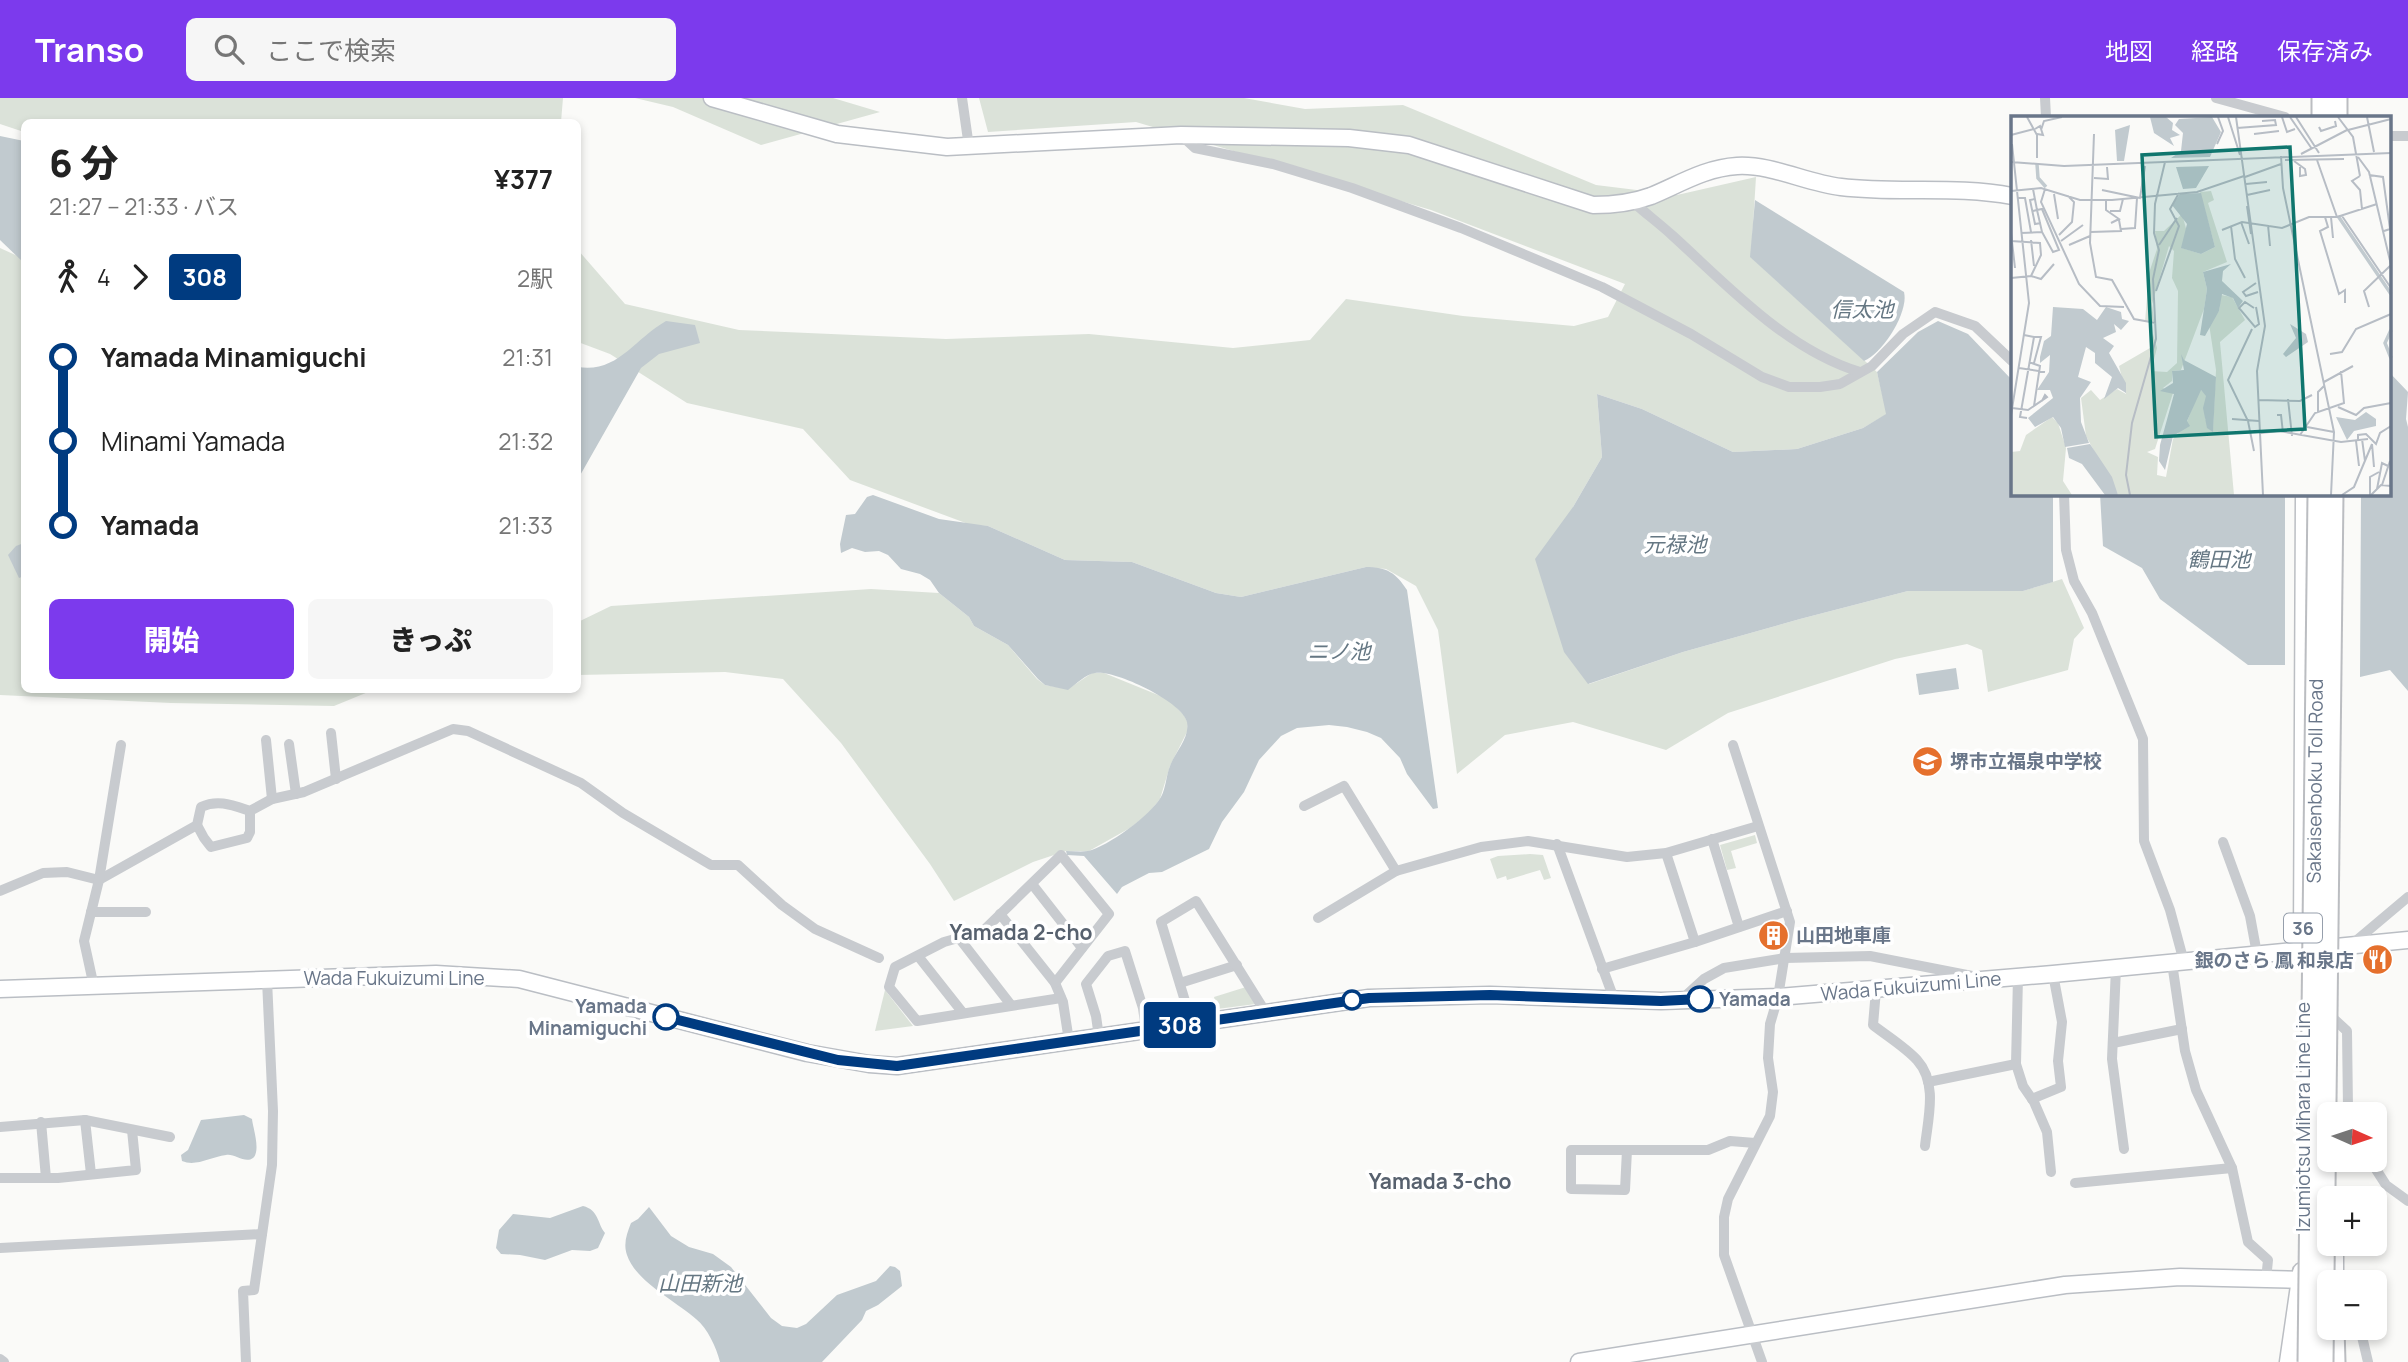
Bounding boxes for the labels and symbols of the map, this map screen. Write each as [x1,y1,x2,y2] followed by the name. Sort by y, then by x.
[2011,116,2390,495] inset map
[1831,295,1895,323] water label: 信太池
[1644,530,1708,558] water label: 元禄池
[2188,545,2252,573] water label: 鶴田池
[1308,637,1372,665] water label: ニノ池
[2301,679,2329,884] street label: Sakaisenboku Toll Road
[1910,744,1944,778] school or university icon: 堺市立福泉中学校
[1950,748,2102,774] place label: 堺市立福泉中学校
[2284,914,2322,942] road number: 36
[949,918,1093,946] district label: Yamada 2-cho
[1756,918,1790,952] building icon: 山田地車庫
[1796,922,1891,948] place label: 山田地車庫
[2360,943,2394,977] restaurant icon: 銀のさら 鳳 和泉店
[2194,947,2354,973] place label: 銀のさら 鳳 和泉店
[303,965,485,991] street label: Wada Fukuizumi Line
[1820,965,2002,1007] street label: Wada Fukuizumi Line
[1687,986,1713,1012] marker: Yamada
[1719,986,1791,1012] place label: Yamada
[1342,990,1362,1010] unlabelled marker
[528,993,647,1041] place label: Yamada Minamiguchi
[1140,1002,1220,1048] line badge: 308
[2290,1002,2316,1232] street label: Izumiotsu Mihara Line Line
[653,1004,679,1030] marker: Yamada Minamiguchi
[2317,1102,2387,1172] north arrow
[1369,1167,1511,1195] district label: Yamada 3-cho
[658,1269,744,1297] water label: 山田新池

